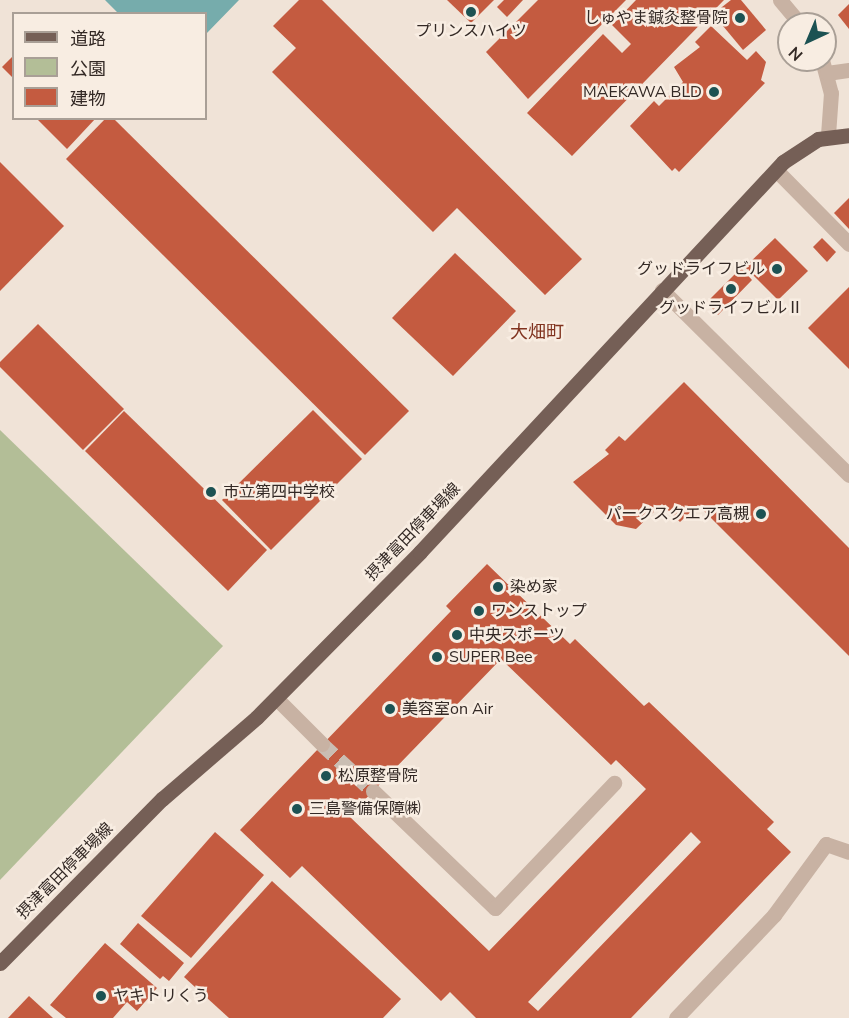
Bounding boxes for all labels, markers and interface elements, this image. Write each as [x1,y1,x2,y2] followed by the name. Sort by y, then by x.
[464,5,478,19] marker: プリンスハイツ
[584,8,728,28] place label: しゅやま鍼灸整骨院
[733,11,747,25] marker: しゅやま鍼灸整骨院
[12,12,207,120] legend
[777,12,837,72] north arrow
[415,21,527,41] place label: プリンスハイツ
[70,27,106,51] text: 道路
[784,41,808,66] text: N
[70,57,106,81] text: 公園
[583,82,702,102] place label: MAEKAWA BLD
[707,85,721,99] marker: MAEKAWA BLD
[70,87,106,111] text: 建物
[637,259,765,279] place label: グッドライフビル
[770,262,784,276] marker: グッドライフビル
[724,282,738,296] marker: グッドライフビルⅡ
[659,298,803,318] place label: グッドライフビルⅡ
[510,321,564,343] district label: 大畑町
[362,479,464,585] street label: 摂津富田停車場線
[223,482,335,502] place label: 市立第四中学校
[204,485,218,499] marker: 市立第四中学校
[605,504,749,524] place label: パークスクエア高槻
[754,507,768,521] marker: パークスクエア高槻
[510,577,558,597] place label: 染め家
[491,580,505,594] marker: 染め家
[491,601,587,621] place label: ワンストップ
[472,604,486,618] marker: ワンストップ
[469,625,565,645] place label: 中央スポーツ
[450,628,464,642] marker: 中央スポーツ
[449,647,533,667] place label: SUPER Bee
[430,650,444,664] marker: SUPER Bee
[402,699,493,719] place label: 美容室on Air
[383,702,397,716] marker: 美容室on Air
[338,766,418,786] place label: 松原整骨院
[319,769,333,783] marker: 松原整骨院
[309,799,421,819] place label: 三島警備保障㈱
[290,802,304,816] marker: 三島警備保障㈱
[13,819,117,923] street label: 摂津富田停車場線
[113,986,209,1006] place label: ヤキトリくう
[94,989,108,1003] marker: ヤキトリくう

